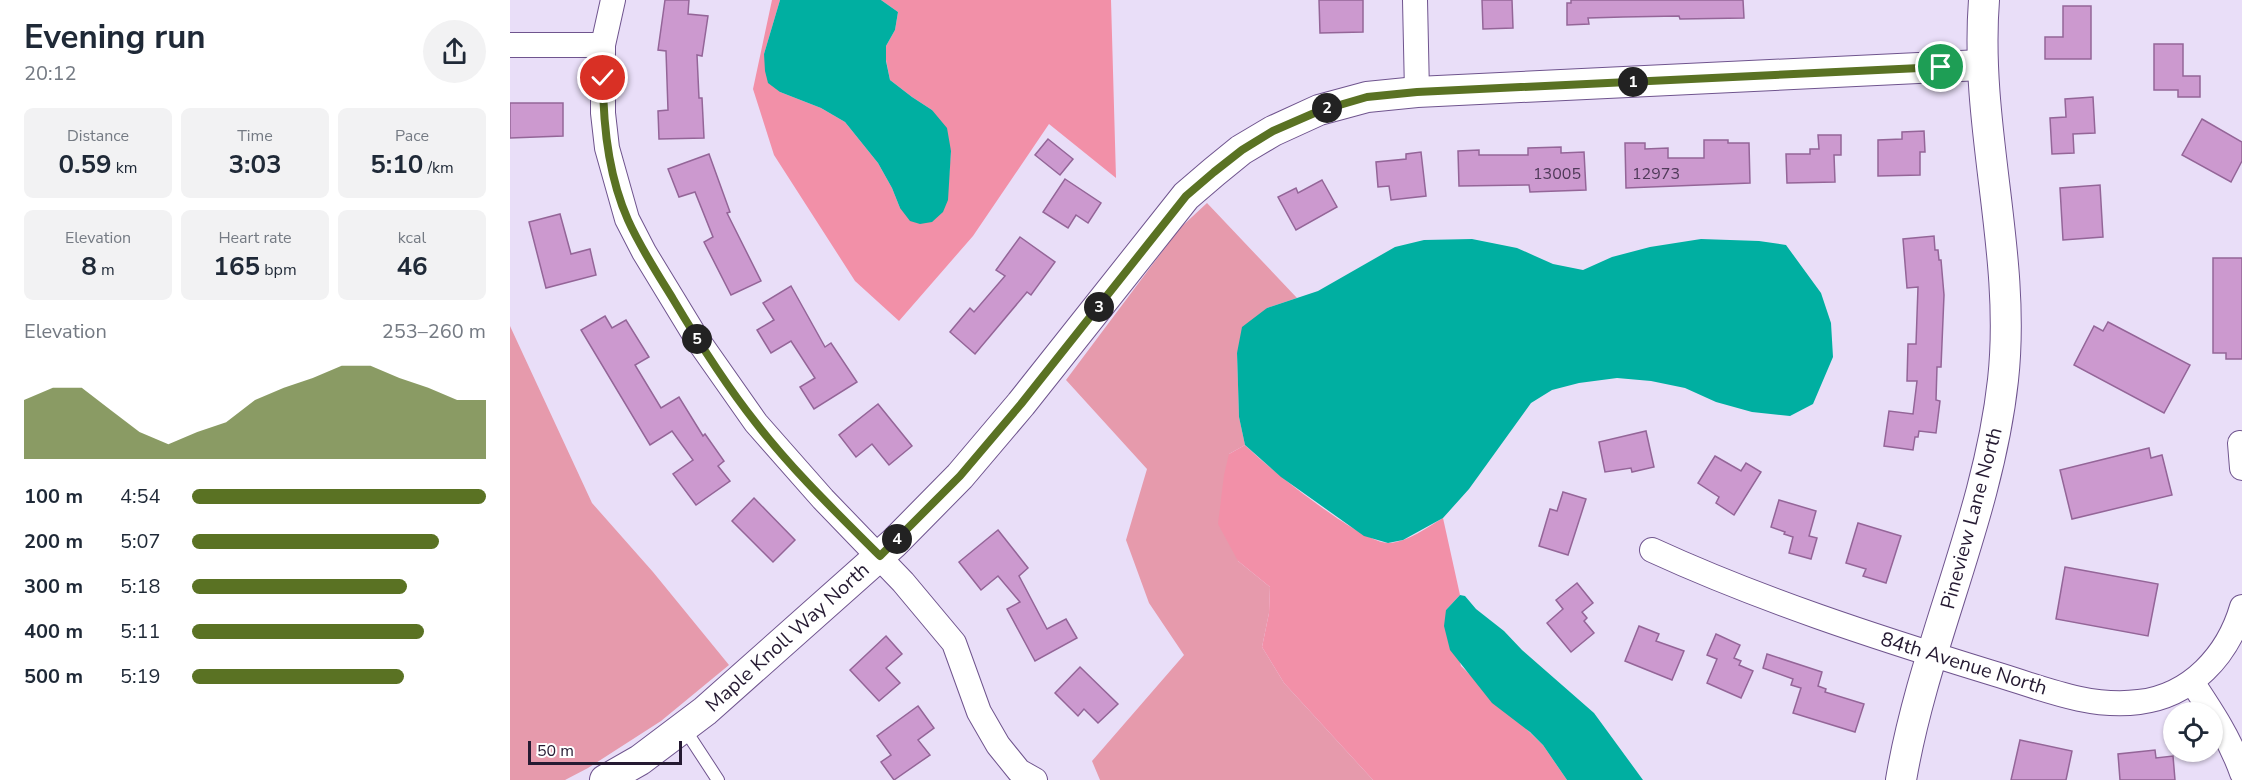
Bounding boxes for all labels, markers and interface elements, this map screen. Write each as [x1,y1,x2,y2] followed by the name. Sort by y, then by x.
[24,15,206,60] text: Evening run
[423,20,486,83] button: share
[1915,41,1966,92] pin
[1924,50,1957,83] icon: arrive
[577,52,628,103] pin
[24,60,77,87] text: 20:12
[586,61,619,94] icon: check
[1618,67,1648,97] pin: 1
[1628,71,1638,93] text: 1
[1312,93,1342,123] pin: 2
[1322,97,1332,119] text: 2
[67,125,129,147] text: Distance
[237,125,273,147] text: Time
[395,125,429,147] text: Pace
[58,147,112,182] text: 0.59
[228,147,282,182] text: 3:03
[370,147,423,182] text: 5:10
[112,157,138,179] text: km
[423,157,454,179] text: /km
[1533,163,1581,185] house number: 13005
[1632,163,1680,185] house number: 12973
[65,227,131,249] text: Elevation
[218,227,292,249] text: Heart rate
[398,227,426,249] text: kcal
[81,249,97,284] text: 8
[213,249,260,284] text: 165
[396,249,428,284] text: 46
[97,259,115,281] text: m
[260,259,297,281] text: bpm
[1084,292,1114,322] pin: 3
[1094,296,1104,318] text: 3
[24,318,107,345] text: Elevation
[382,318,486,345] text: 253–260 m
[682,324,712,354] pin: 5
[692,328,702,350] text: 5
[1934,424,2009,612] street label: Pineview Lane North
[24,483,83,510] text: 100 m
[120,483,161,510] text: 4:54
[882,524,912,554] pin: 4
[24,528,83,555] text: 200 m
[120,528,161,555] text: 5:07
[892,528,902,550] text: 4
[700,557,875,718] street label: Maple Knoll Way North
[24,573,83,600] text: 300 m
[120,573,161,600] text: 5:18
[24,618,83,645] text: 400 m
[120,618,161,645] text: 5:11
[1877,625,2050,702] street label: 84th Avenue North
[24,663,83,690] text: 500 m
[120,663,161,690] text: 5:19
[2163,702,2223,762] map controls
[2163,702,2223,762] button: locate
[528,738,682,766] scale bar
[537,740,574,762] text: 50 m

